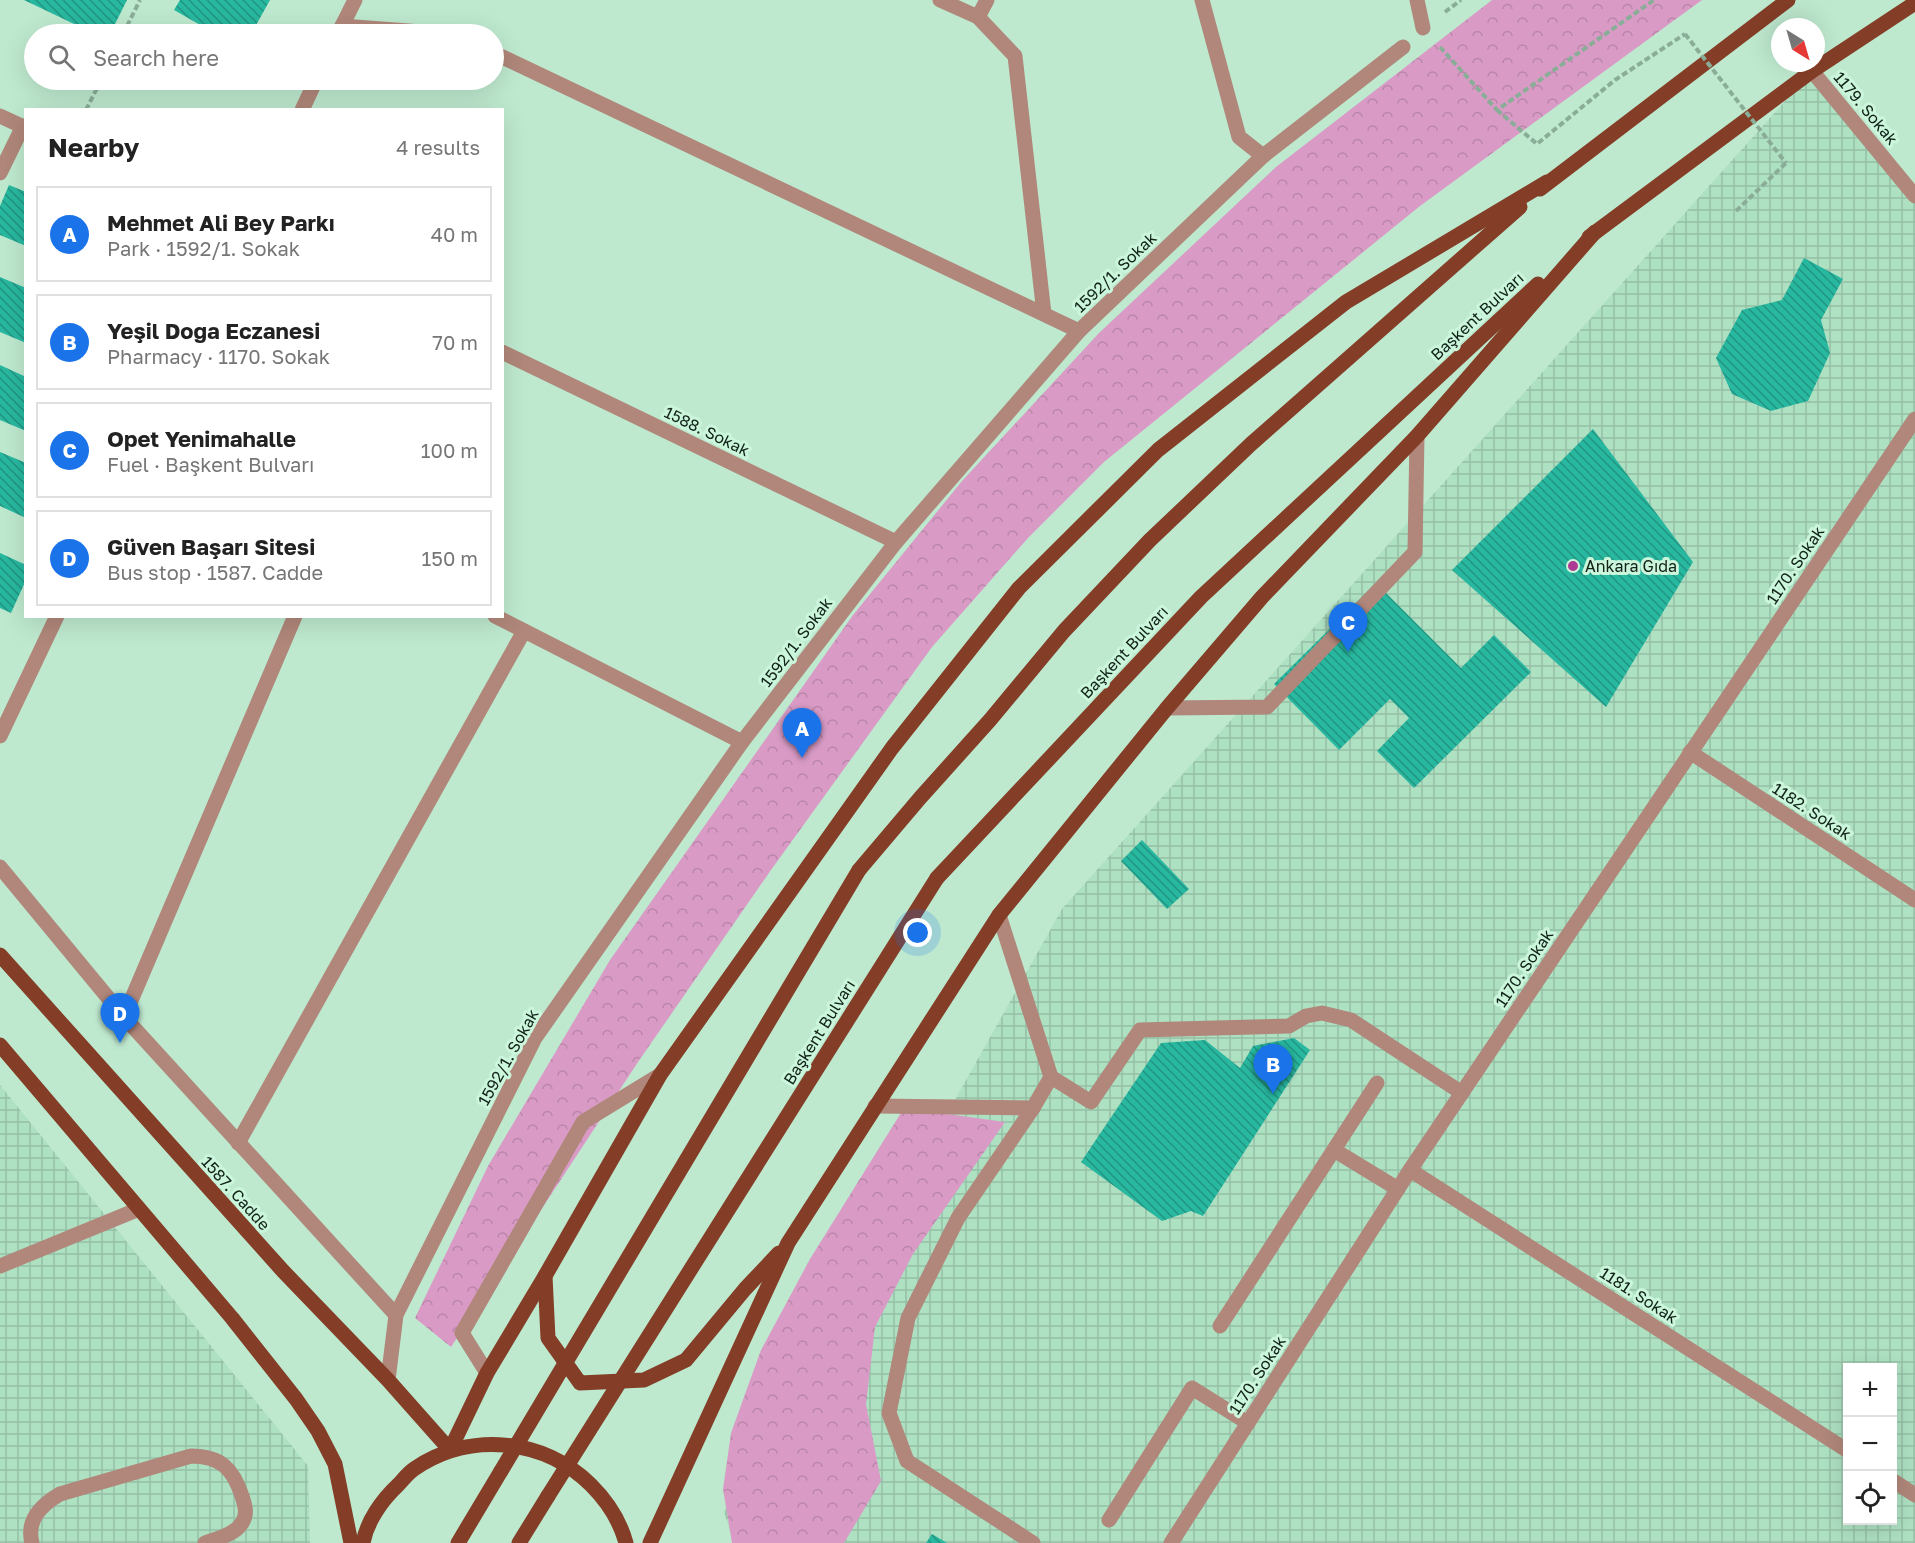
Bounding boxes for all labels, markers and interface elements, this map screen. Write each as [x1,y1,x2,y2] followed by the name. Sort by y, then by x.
[1771,18,1825,72] north arrow
[24,24,504,90] search box
[45,41,78,74] icon: search
[93,44,219,71] text: Search here
[1830,67,1902,149] street label: 1179. Sokak
[48,132,139,163] text: Nearby
[396,135,480,159] text: 4 results
[107,209,335,236] text: Mehmet Ali Bey Parkı
[62,222,77,246] text: A
[431,222,478,246] text: 40 m
[1070,228,1160,316] street label: 1592/1. Sokak
[107,236,300,260] text: Park · 1592/1. Sokak
[1426,268,1528,364] street label: Başkent Bulvarı
[107,317,320,344] text: Yeşil Doğa Eczanesi
[62,330,77,354] text: B
[432,330,478,354] text: 70 m
[107,344,330,368] text: Pharmacy · 1170. Sokak
[661,402,753,460] street label: 1588. Sokak
[107,425,296,452] text: Opet Yenimahalle
[62,438,77,462] text: C
[421,438,478,462] text: 100 m
[107,452,314,476] text: Fuel · Başkent Bulvarı
[1762,522,1828,608] street label: 1170. Sokak
[107,533,315,560] text: Güven Başarı Sitesi
[62,546,77,570] text: D
[422,546,478,570] text: 150 m
[1585,556,1677,576] place label: Ankara Gıda
[1566,559,1580,573] marker: Ankara Gıda
[107,560,323,584] text: Bus stop · 1587. Cadde
[756,593,836,691] street label: 1592/1. Sokak
[1076,601,1172,703] street label: Başkent Bulvarı
[1328,602,1368,652] pin: C
[782,708,822,758] pin: A
[1769,778,1855,844] street label: 1182. Sokak
[903,918,932,947] your location
[1491,925,1557,1011] street label: 1170. Sokak
[779,976,859,1088] street label: Başkent Bulvarı
[100,994,140,1043] pin: D
[473,1005,543,1109] street label: 1592/1. Sokak
[1254,1044,1292,1094] pin: B
[197,1152,275,1234] street label: 1587. Cadde
[1596,1262,1682,1328] street label: 1181. Sokak
[1224,1332,1290,1418] street label: 1170. Sokak
[1843,1363,1897,1525] map controls
[1843,1363,1897,1417] button: +
[1843,1417,1897,1471] button: −
[1843,1471,1897,1525] button: locate

